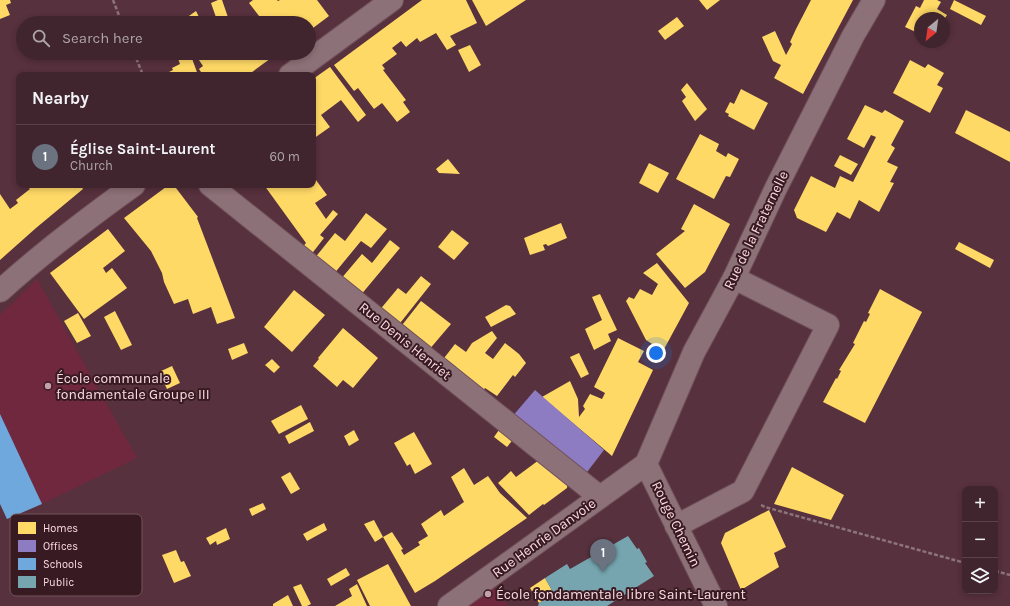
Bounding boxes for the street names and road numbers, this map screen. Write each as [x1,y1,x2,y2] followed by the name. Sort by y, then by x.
[720,168,792,292] street label: Rue de la Fraternelle
[355,299,455,383] street label: Rue Denis Henriet
[648,478,704,570] street label: Rouge Chemin
[489,495,599,581] street label: Rue Henrie Danvoie

